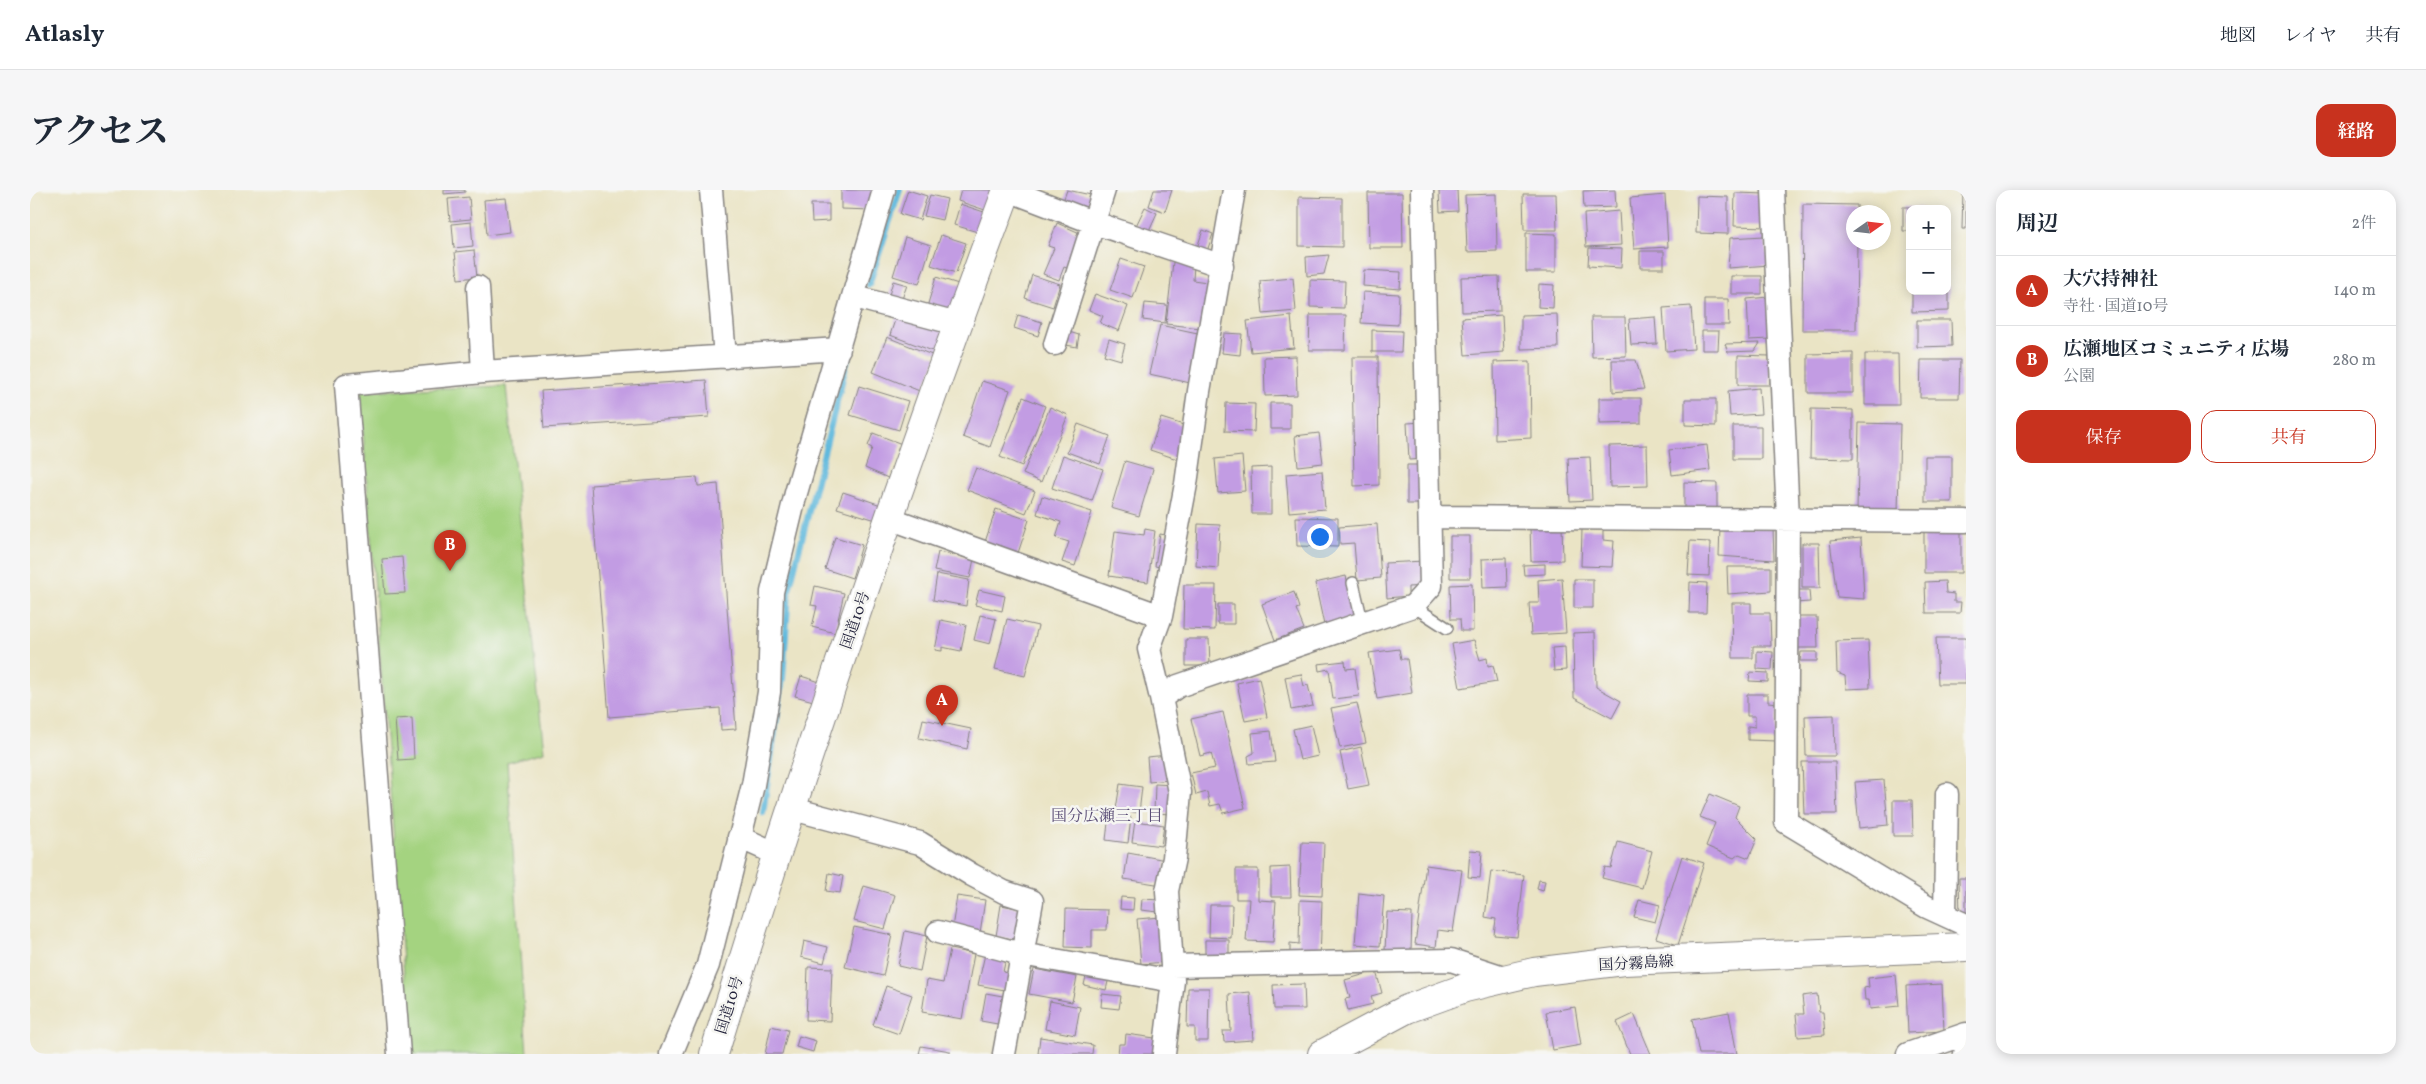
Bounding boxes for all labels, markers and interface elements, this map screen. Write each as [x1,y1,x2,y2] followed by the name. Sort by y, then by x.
[25,18,104,52] text: Atlasly
[2220,24,2256,49] text: 地図
[2284,24,2337,49] text: レイヤ
[2365,24,2401,49] text: 共有
[2316,104,2396,157] button: 経路
[30,110,169,158] text: アクセス
[1846,205,1891,250] north arrow
[1906,205,1951,295] map controls
[1906,205,1951,250] button: +
[2016,210,2058,239] text: 周辺
[2351,213,2376,235] text: 2件
[1906,250,1951,295] button: −
[2063,267,2158,293] text: 大穴持神社
[2026,280,2038,302] text: A
[2334,280,2376,302] text: 140 m
[2063,296,2168,318] text: 寺社 · 国道10号
[2063,337,2289,363] text: 広瀬地区コミュニティ広場
[2027,350,2037,372] text: B
[2332,350,2376,372] text: 280 m
[2063,366,2095,388] text: 公園
[2016,410,2191,463] button: 保存
[2201,410,2376,463] button: 共有
[1307,524,1333,550] your location
[434,530,466,571] pin: B
[837,589,876,652] street label: 国道10号
[926,685,958,726] pin: A
[1051,806,1163,828] district label: 国分広瀬三丁目
[1598,952,1674,977] street label: 国分霧島線
[712,974,749,1037] street label: 国道10号

